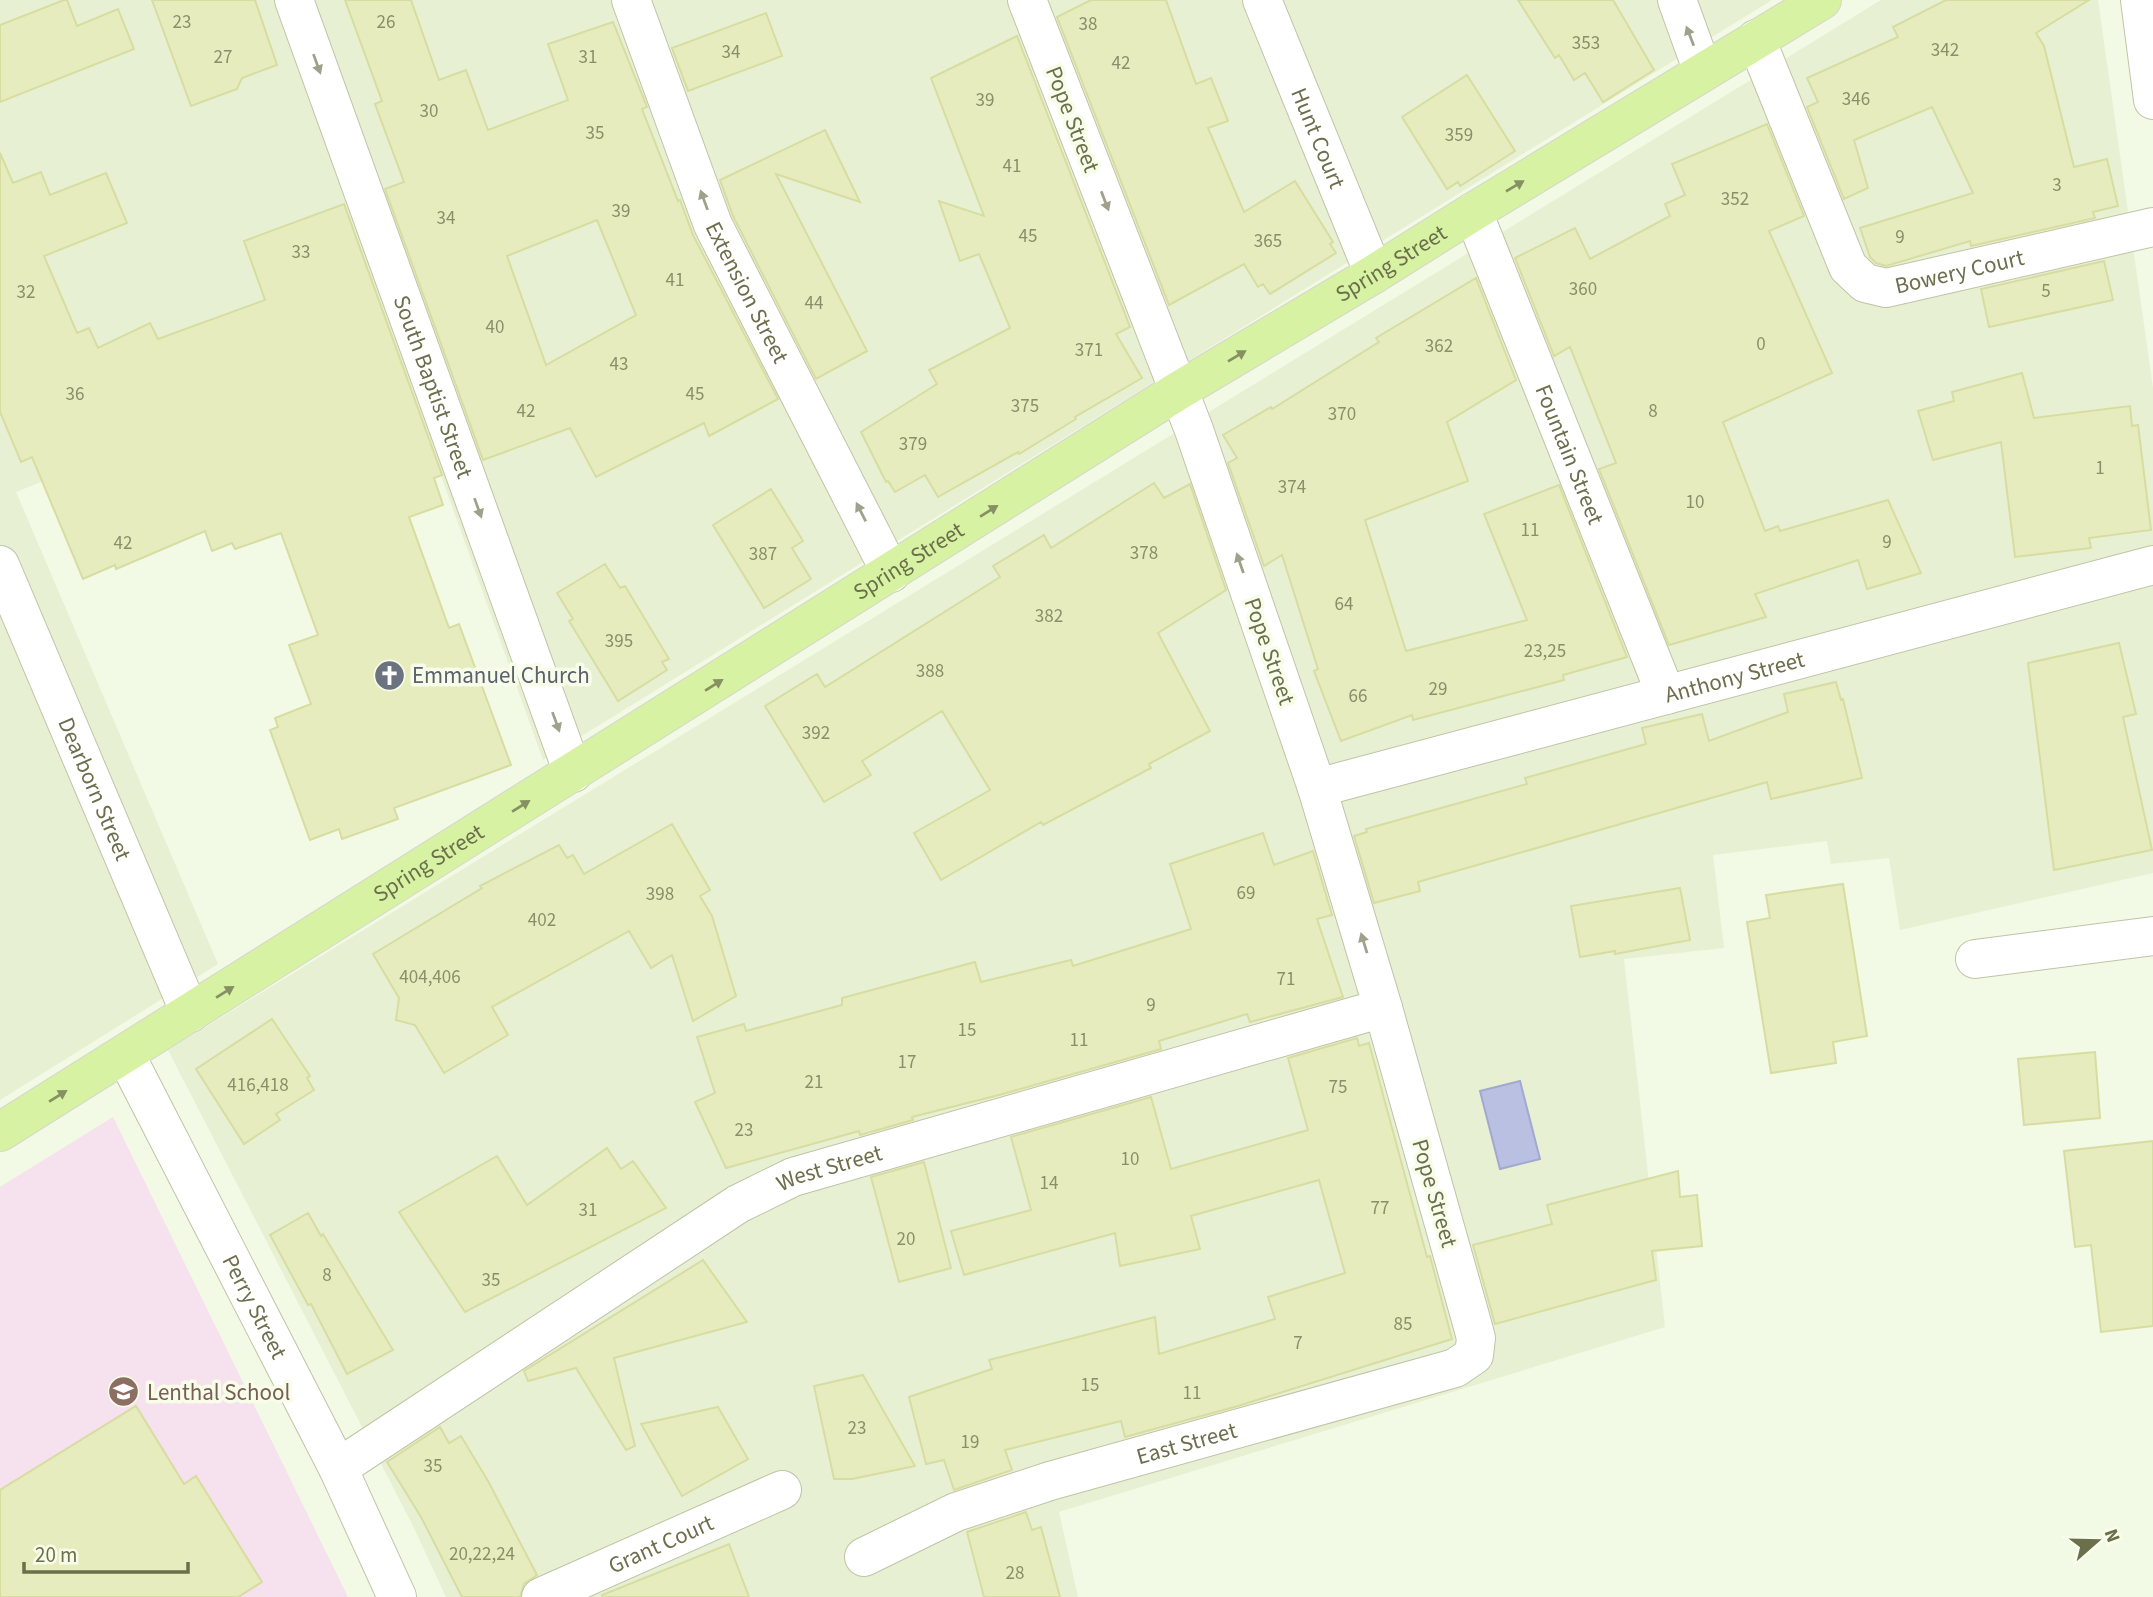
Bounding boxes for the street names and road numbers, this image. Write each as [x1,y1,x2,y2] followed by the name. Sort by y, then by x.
[1037,61,1108,177] street label: Pope Street
[1283,83,1353,194] street label: Hunt Court
[697,216,797,369] street label: Extension Street
[1329,216,1453,310] street label: Spring Street
[1892,241,2027,302] street label: Bowery Court
[385,291,481,483] street label: South Baptist Street
[1527,380,1612,530] street label: Fountain Street
[847,514,970,608] street label: Spring Street
[1236,593,1303,709] street label: Pope Street
[1661,643,1808,712] street label: Anthony Street
[49,712,140,866] street label: Dearborn Street
[367,816,491,910] street label: Spring Street
[1403,1135,1466,1251] street label: Pope Street
[771,1136,886,1200] street label: West Street
[214,1249,295,1365] street label: Perry Street
[1132,1414,1241,1473] street label: East Street
[603,1506,719,1582] street label: Grant Court

